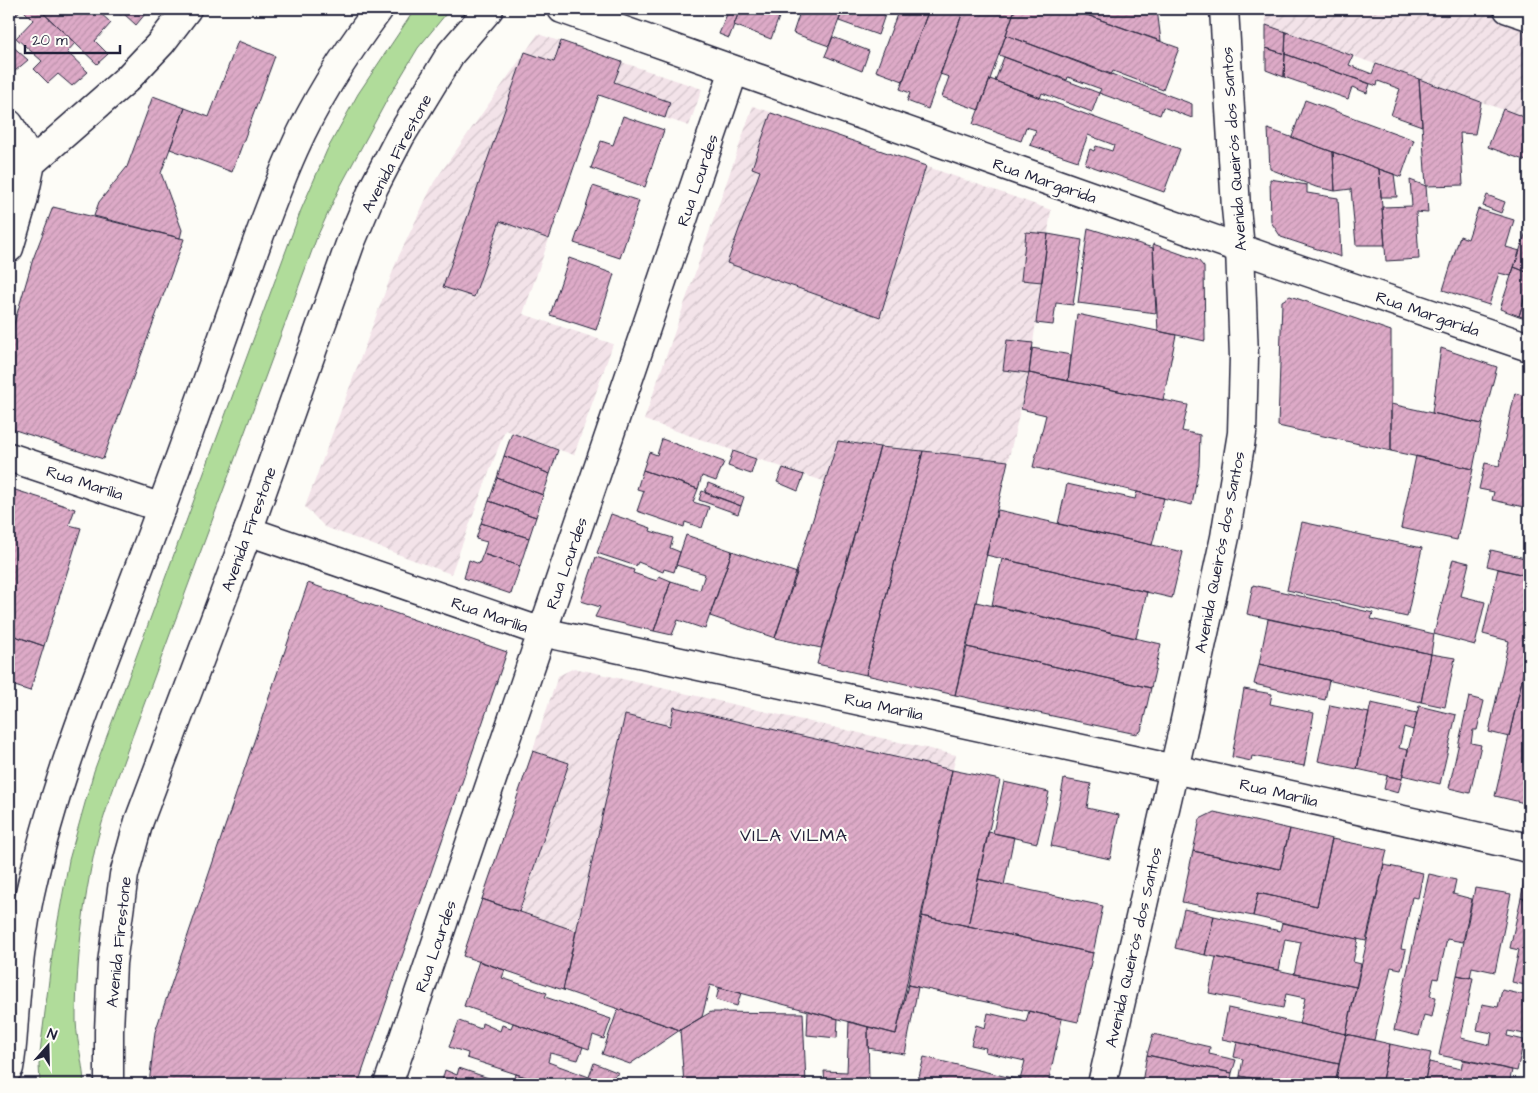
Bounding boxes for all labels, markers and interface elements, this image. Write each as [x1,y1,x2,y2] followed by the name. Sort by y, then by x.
[25,22,120,54] scale bar
[32,30,68,51] text: 20 m
[1216,46,1252,252] street label: Avenida Queirós dos Santos
[356,90,438,217] street label: Avenida Firestone
[672,131,724,229] street label: Rua Lourdes
[990,153,1099,210] street label: Rua Margarida
[1373,286,1482,343] street label: Rua Margarida
[1190,450,1250,655] street label: Avenida Queirós dos Santos
[43,460,126,506] street label: Rua Marília
[216,463,282,595] street label: Avenida Firestone
[541,514,593,612] street label: Rua Lourdes
[448,592,531,638] street label: Rua Marília
[842,688,925,726] street label: Rua Marília
[1237,773,1320,813] street label: Rua Marília
[740,823,848,848] district label: VILA VILMA
[1100,845,1168,1049] street label: Avenida Queirós dos Santos
[101,875,137,1009] street label: Avenida Firestone
[410,897,462,995] street label: Rua Lourdes
[22,1020,72,1070] north arrow
[45,1024,60,1046] text: N

